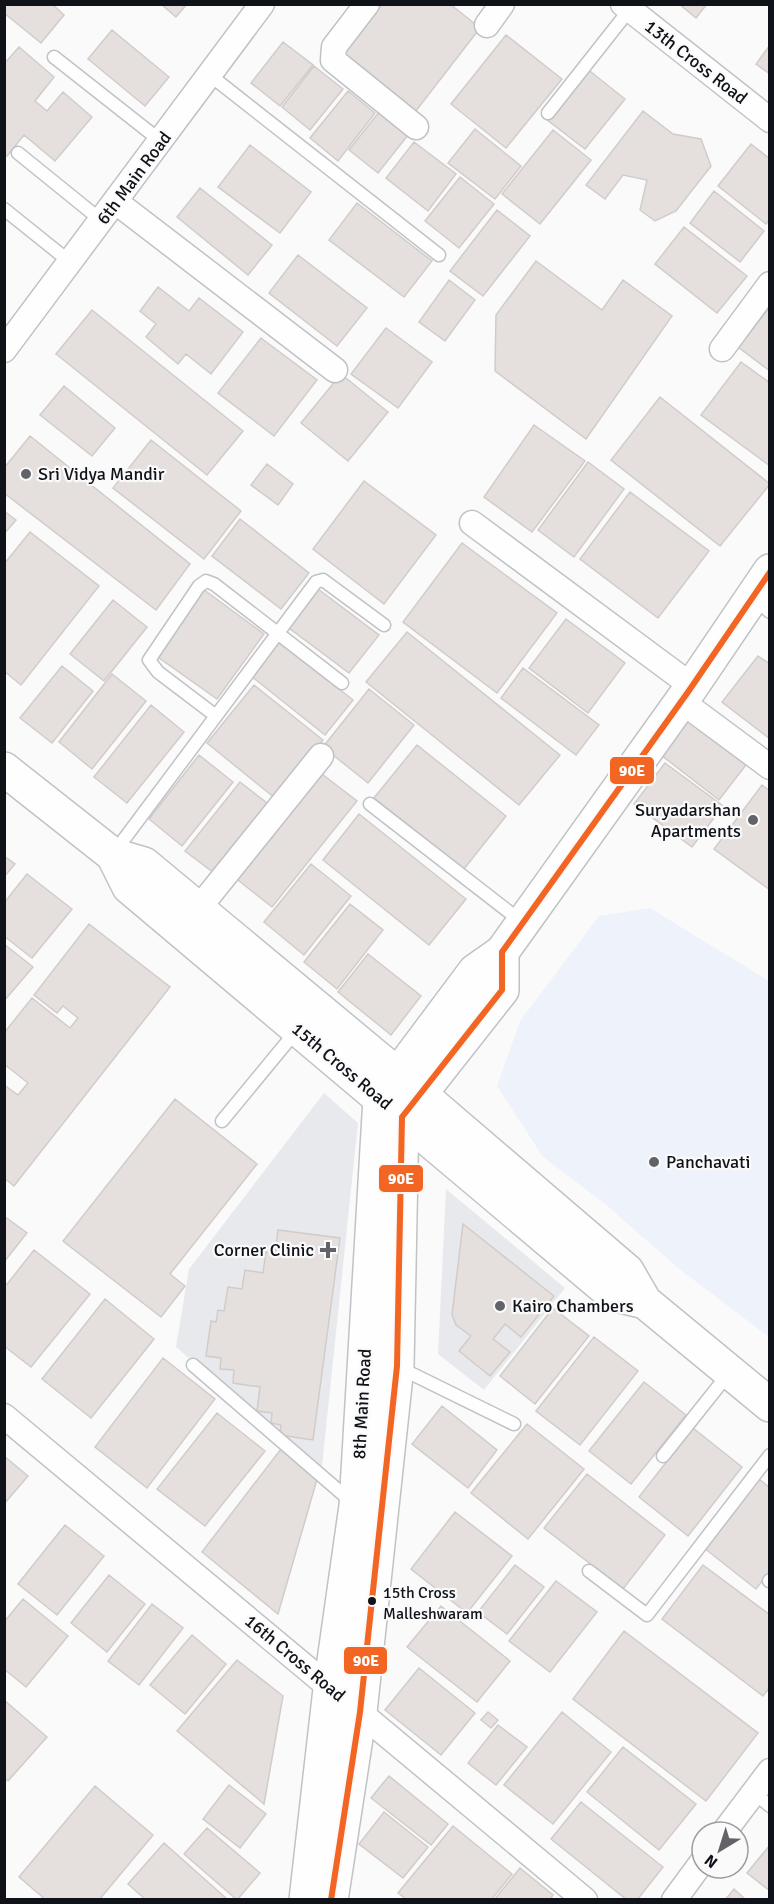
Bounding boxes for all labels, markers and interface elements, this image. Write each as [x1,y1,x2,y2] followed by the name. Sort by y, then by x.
[640,15,752,109] street label: 13th Cross Road
[92,127,176,229] street label: 6th Main Road
[38,463,165,485] place label: Sri Vidya Mandir
[19,467,33,481] marker: Sri Vidya Mandir
[609,756,655,785] line badge: 90E
[619,761,645,781] text: 90E
[635,799,741,842] place label: Suryadarshan Apartments
[746,813,760,827] marker: Suryadarshan Apartments
[287,1018,397,1114] street label: 15th Cross Road
[666,1151,750,1173] place label: Panchavati
[647,1155,661,1169] marker: Panchavati
[378,1164,424,1193] line badge: 90E
[388,1169,414,1189] text: 90E
[214,1239,314,1261] place label: Corner Clinic
[319,1241,337,1259] marker: Corner Clinic
[512,1295,634,1317] place label: Kairo Chambers
[493,1299,507,1313] marker: Kairo Chambers
[348,1348,376,1460] street label: 8th Main Road
[383,1583,483,1624] place label: 15th Cross Malleshwaram
[366,1595,378,1607] marker: 15th Cross Malleshwaram
[240,1610,350,1706] street label: 16th Cross Road
[343,1646,388,1675] line badge: 90E
[353,1651,379,1671] text: 90E
[690,1820,750,1880] north arrow
[701,1850,722,1872] text: N

